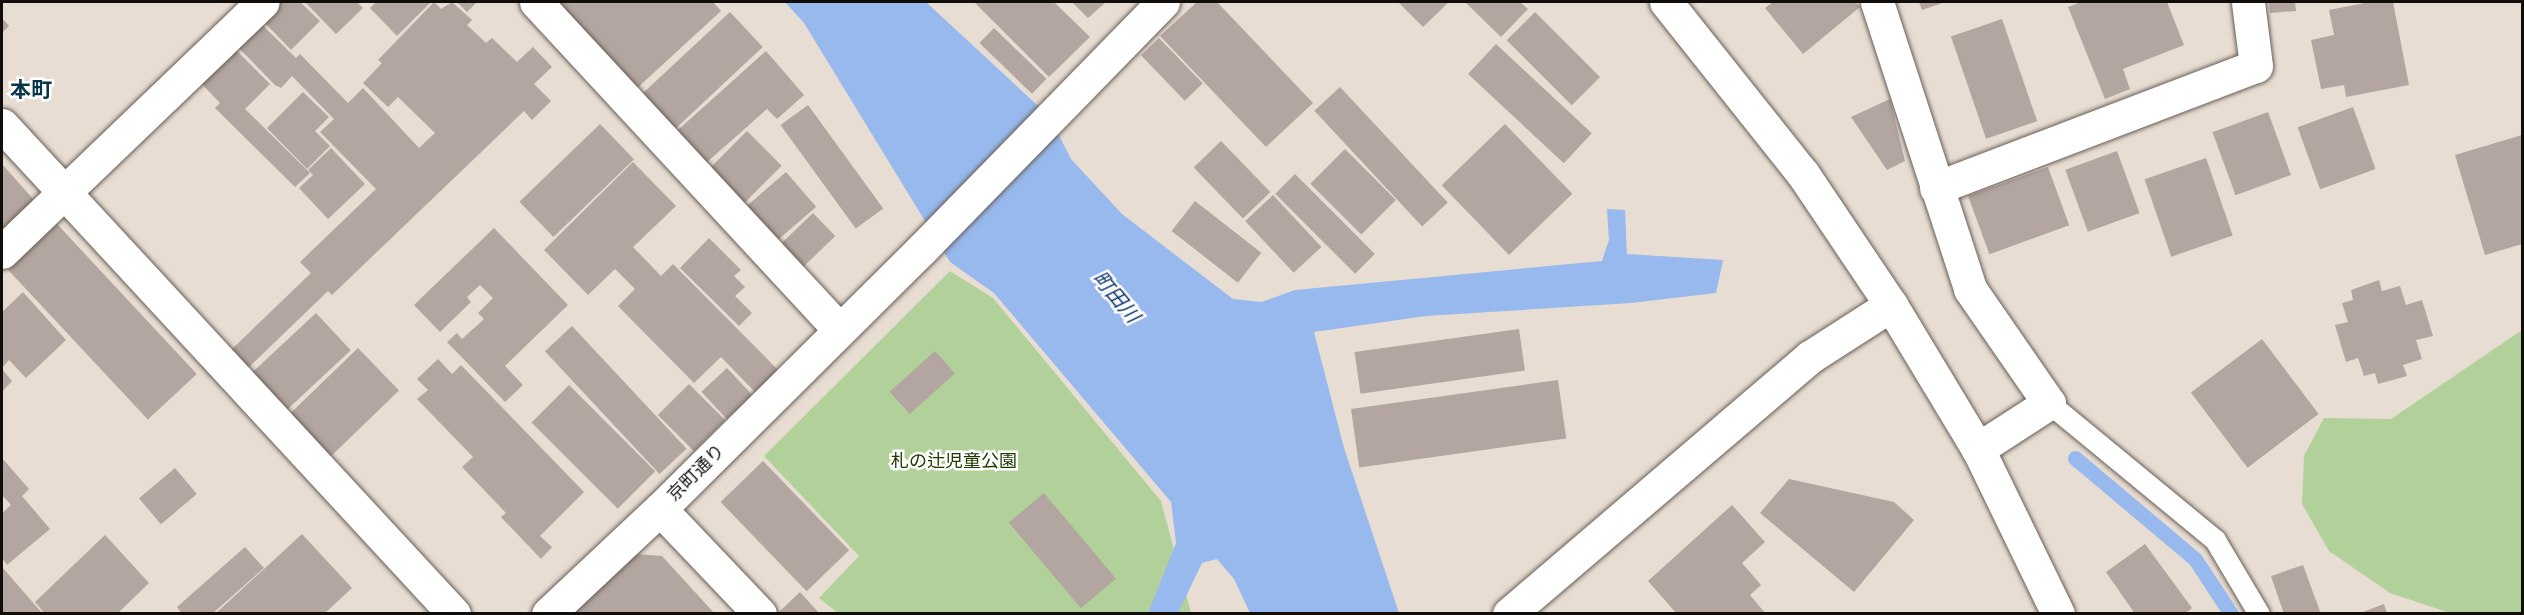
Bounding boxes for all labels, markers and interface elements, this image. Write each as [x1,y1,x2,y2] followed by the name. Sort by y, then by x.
[10,77,52,103] district label: 本町
[1088,266,1144,328] water label: 町田川
[663,440,729,506] street label: 京町通り
[891,450,1017,472] park label: 札の辻児童公園

